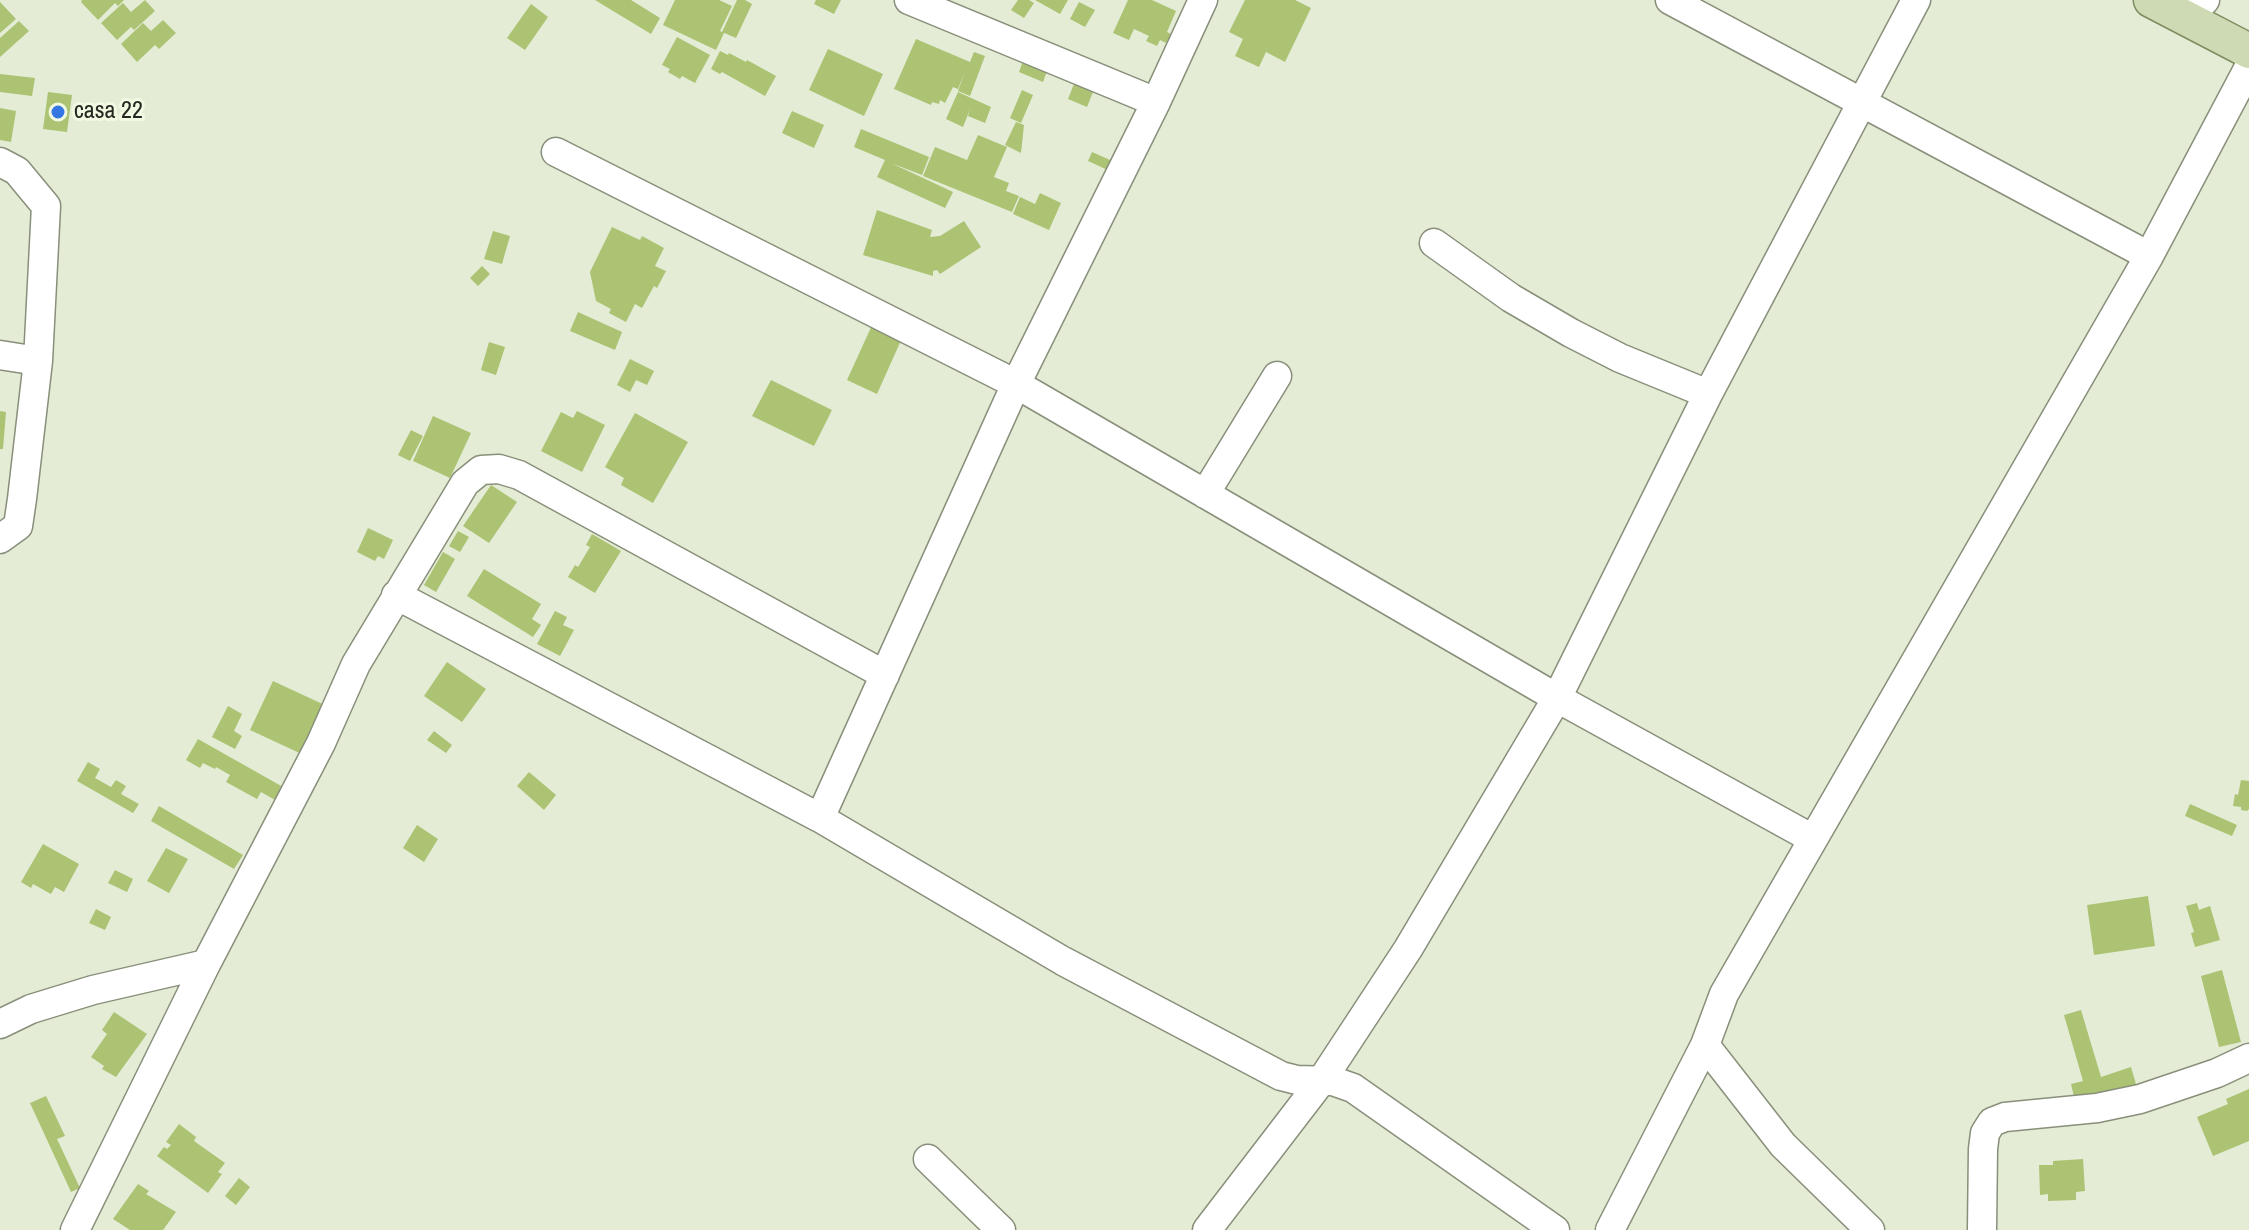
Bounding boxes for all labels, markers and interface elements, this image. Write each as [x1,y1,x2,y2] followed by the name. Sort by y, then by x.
[74,98,143,126] place label: casa 22
[49,103,67,121] marker: casa 22

